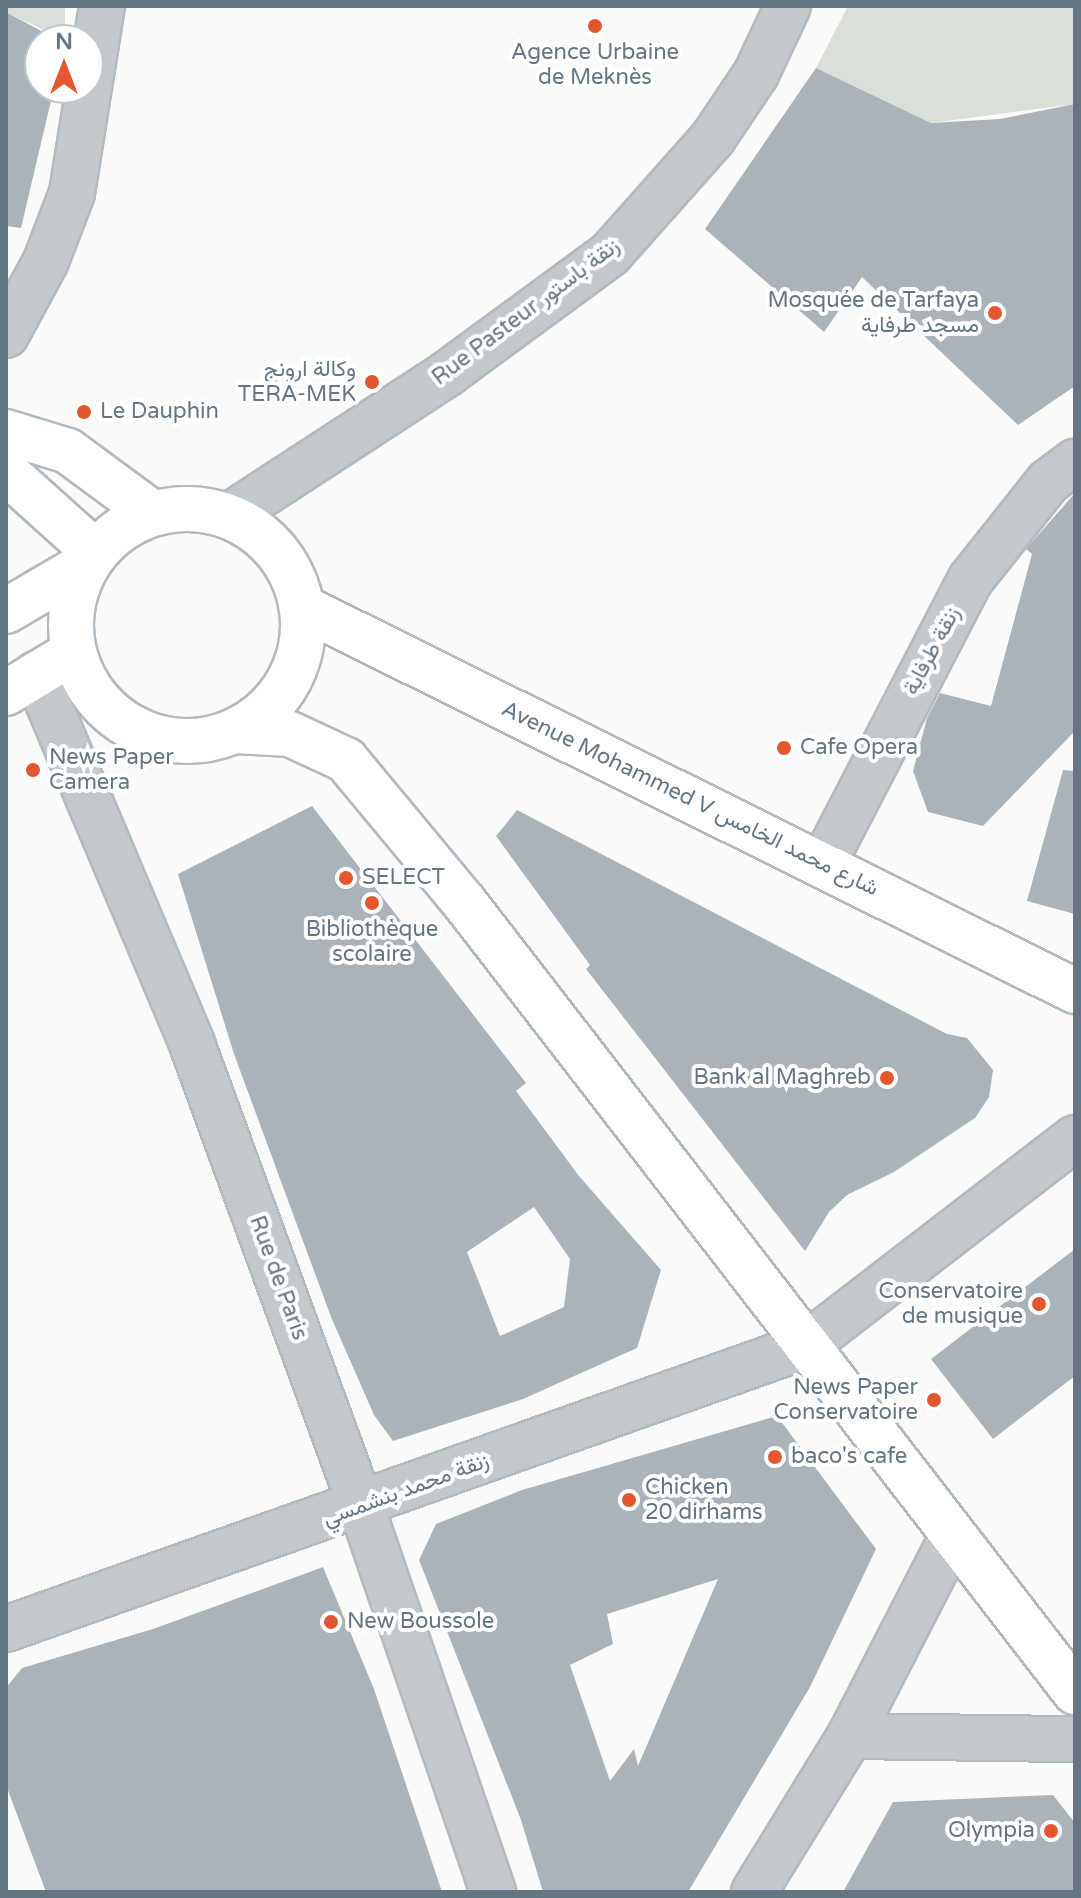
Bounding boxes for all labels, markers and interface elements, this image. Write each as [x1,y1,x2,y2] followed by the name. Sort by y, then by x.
[586,17,604,35] marker: Agence Urbaine de Meknès
[24,24,104,104] north arrow
[55,29,73,55] text: N
[511,39,679,90] place label: Agence Urbaine de Meknès
[427,233,625,391] street label: Rue Pasteur زنقة باستور
[767,287,979,338] place label: Mosquée de Tarfaya مسجد طرفاية
[986,304,1004,322] marker: Mosquée de Tarfaya مسجد طرفاية
[238,356,356,408] place label: وكالة ارونج TERA-MEK
[363,373,381,391] marker: وكالة ارونج TERA-MEK
[100,399,219,425] place label: Le Dauphin
[75,403,93,421] marker: Le Dauphin
[898,603,966,699] street label: زنقة طرفاية
[497,696,883,902] street label: Avenue Mohammed V شارع محمد الخامس
[800,735,918,761] place label: Cafe Opera
[775,739,793,757] marker: Cafe Opera
[49,744,174,796] place label: News Paper Camera
[24,761,42,779] marker: News Paper Camera
[362,865,445,891] place label: SELECT
[337,869,355,887] marker: SELECT
[363,894,381,912] marker: Bibliothèque scolaire
[306,916,438,968] place label: Bibliothèque scolaire
[693,1065,871,1091] place label: Bank al Maghreb
[878,1069,896,1087] marker: Bank al Maghreb
[243,1212,313,1344] street label: Rue de Paris
[879,1278,1023,1330] place label: Conservatoire de musique
[1030,1295,1048,1313] marker: Conservatoire de musique
[774,1374,918,1426] place label: News Paper Conservatoire
[925,1391,943,1409] marker: News Paper Conservatoire
[791,1444,907,1470] place label: baco's cafe
[319,1448,493,1532] street label: زنقة محمد بنشمسي
[766,1448,784,1466] marker: baco's cafe
[645,1474,763,1526] place label: Chicken 20 dirhams
[620,1491,638,1509] marker: Chicken 20 dirhams
[347,1609,494,1635] place label: New Boussole
[322,1613,340,1631] marker: New Boussole
[948,1818,1035,1844] place label: Olympia
[1042,1822,1060,1840] marker: Olympia

